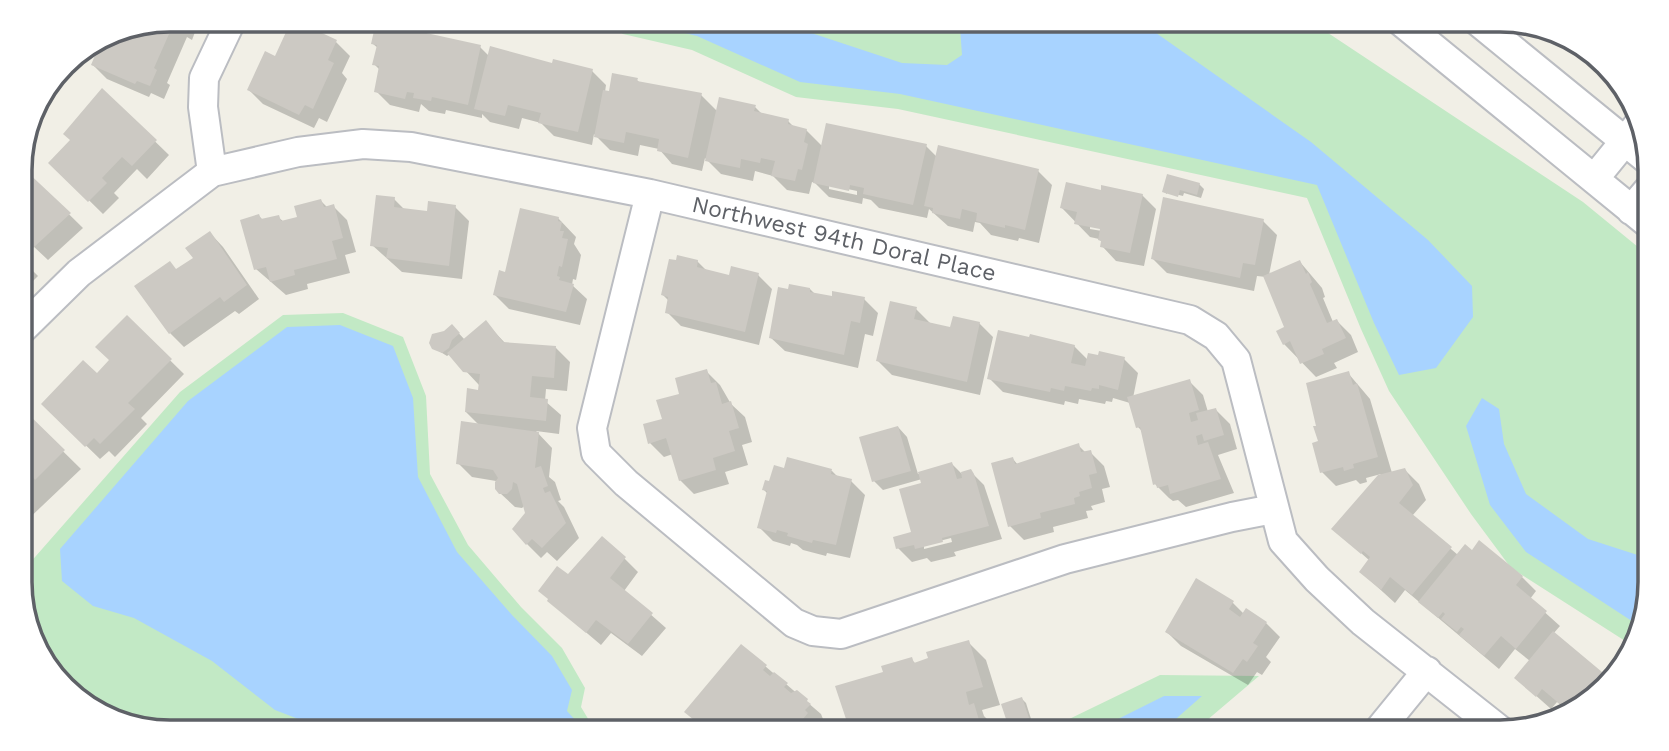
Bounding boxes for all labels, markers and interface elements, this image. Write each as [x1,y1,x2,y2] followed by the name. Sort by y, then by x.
[689,191,999,287] street label: Northwest 94th Doral Place

